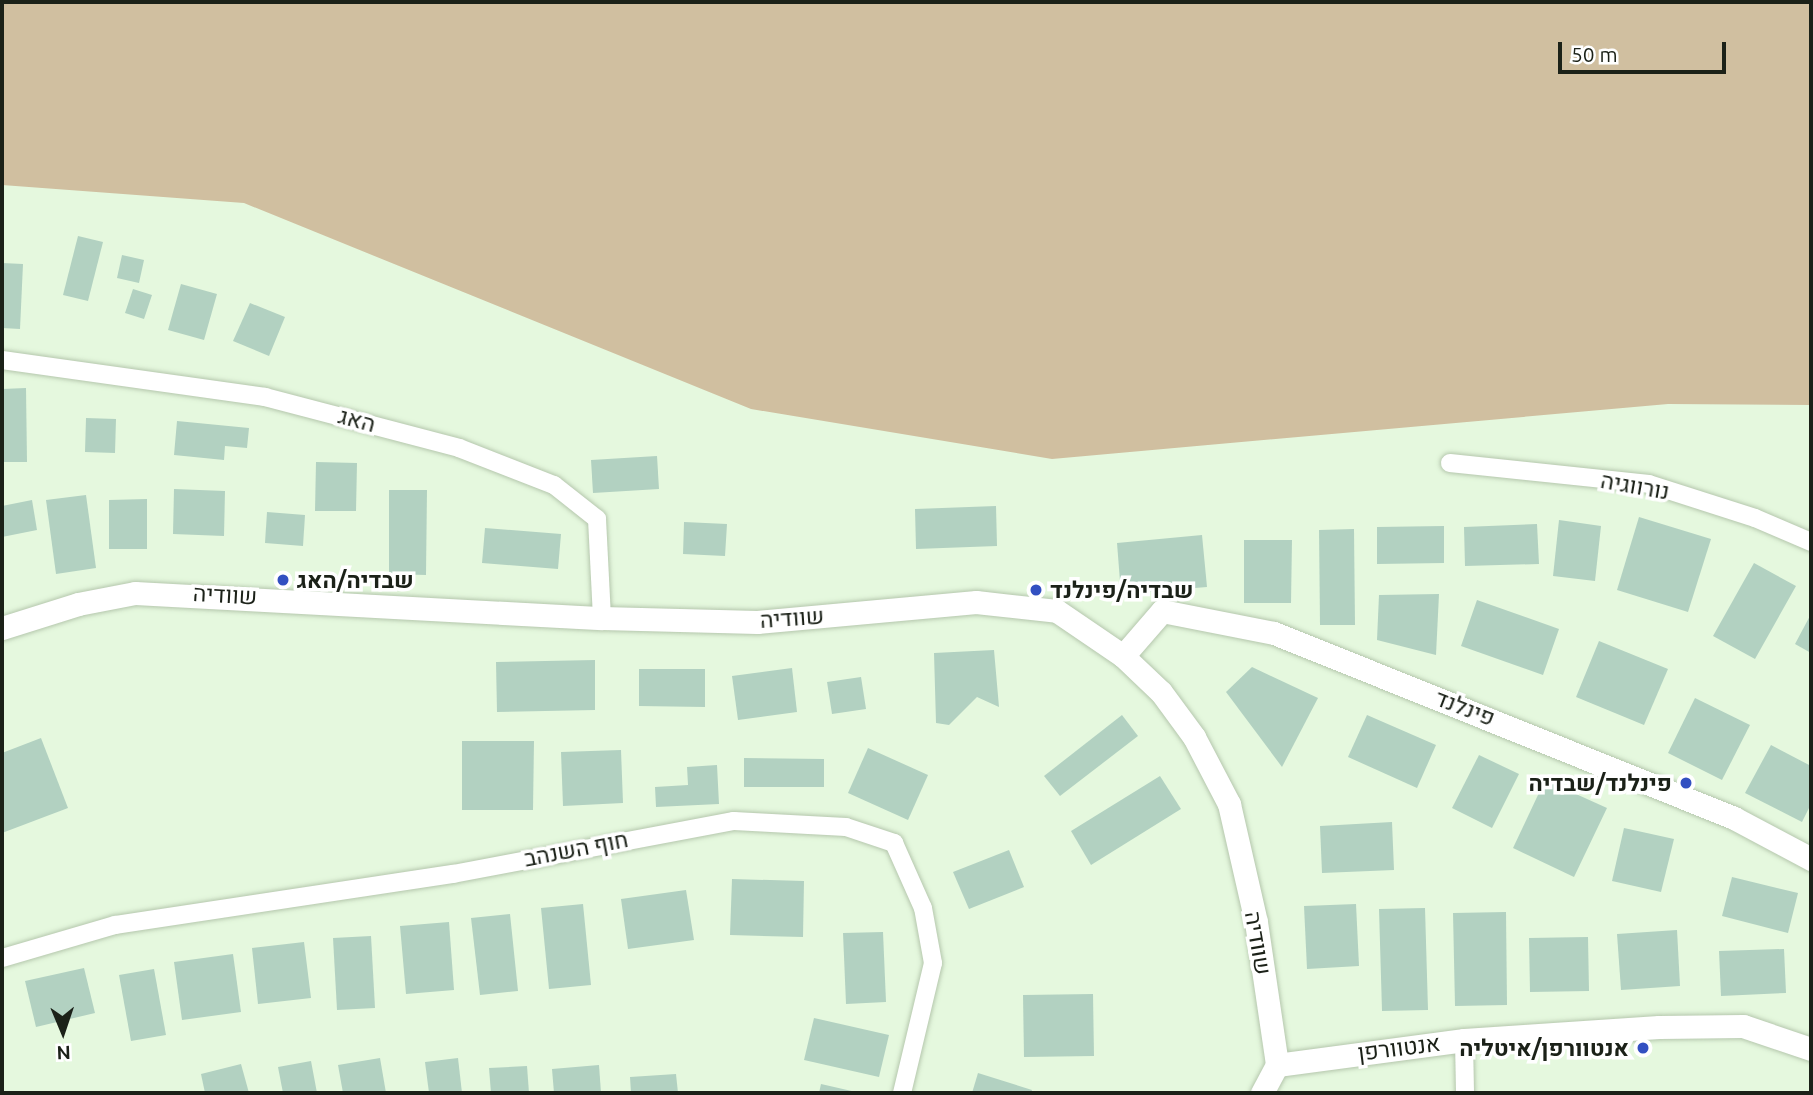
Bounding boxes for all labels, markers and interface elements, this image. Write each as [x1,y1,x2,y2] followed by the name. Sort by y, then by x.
[1561,28,1729,72] scale bar
[1571,42,1618,66] text: 50 m
[335,402,379,438] street label: האג
[1598,466,1672,506] street label: נורווגיה
[297,566,414,594] place label: שבדיה/האג
[275,572,291,588] marker: שבדיה/האג
[1050,576,1194,604] place label: שבדיה/פינלנד
[192,580,258,610] street label: שוודיה
[1028,582,1044,598] marker: שבדיה/פינלנד
[759,602,825,634] street label: שוודיה
[1431,684,1499,732] street label: פינלנד
[1528,769,1672,797] place label: פינלנד/שבדיה
[1678,775,1694,791] marker: פינלנד/שבדיה
[522,825,630,873] street label: חוף השנהב
[1239,909,1277,977] street label: שוודיה
[28,997,98,1067] north arrow
[1356,1029,1442,1067] street label: אנטוורפן
[1459,1034,1629,1062] place label: אנטוורפן/איטליה
[1635,1040,1651,1056] marker: אנטוורפן/איטליה
[56,1042,71,1064] text: N

